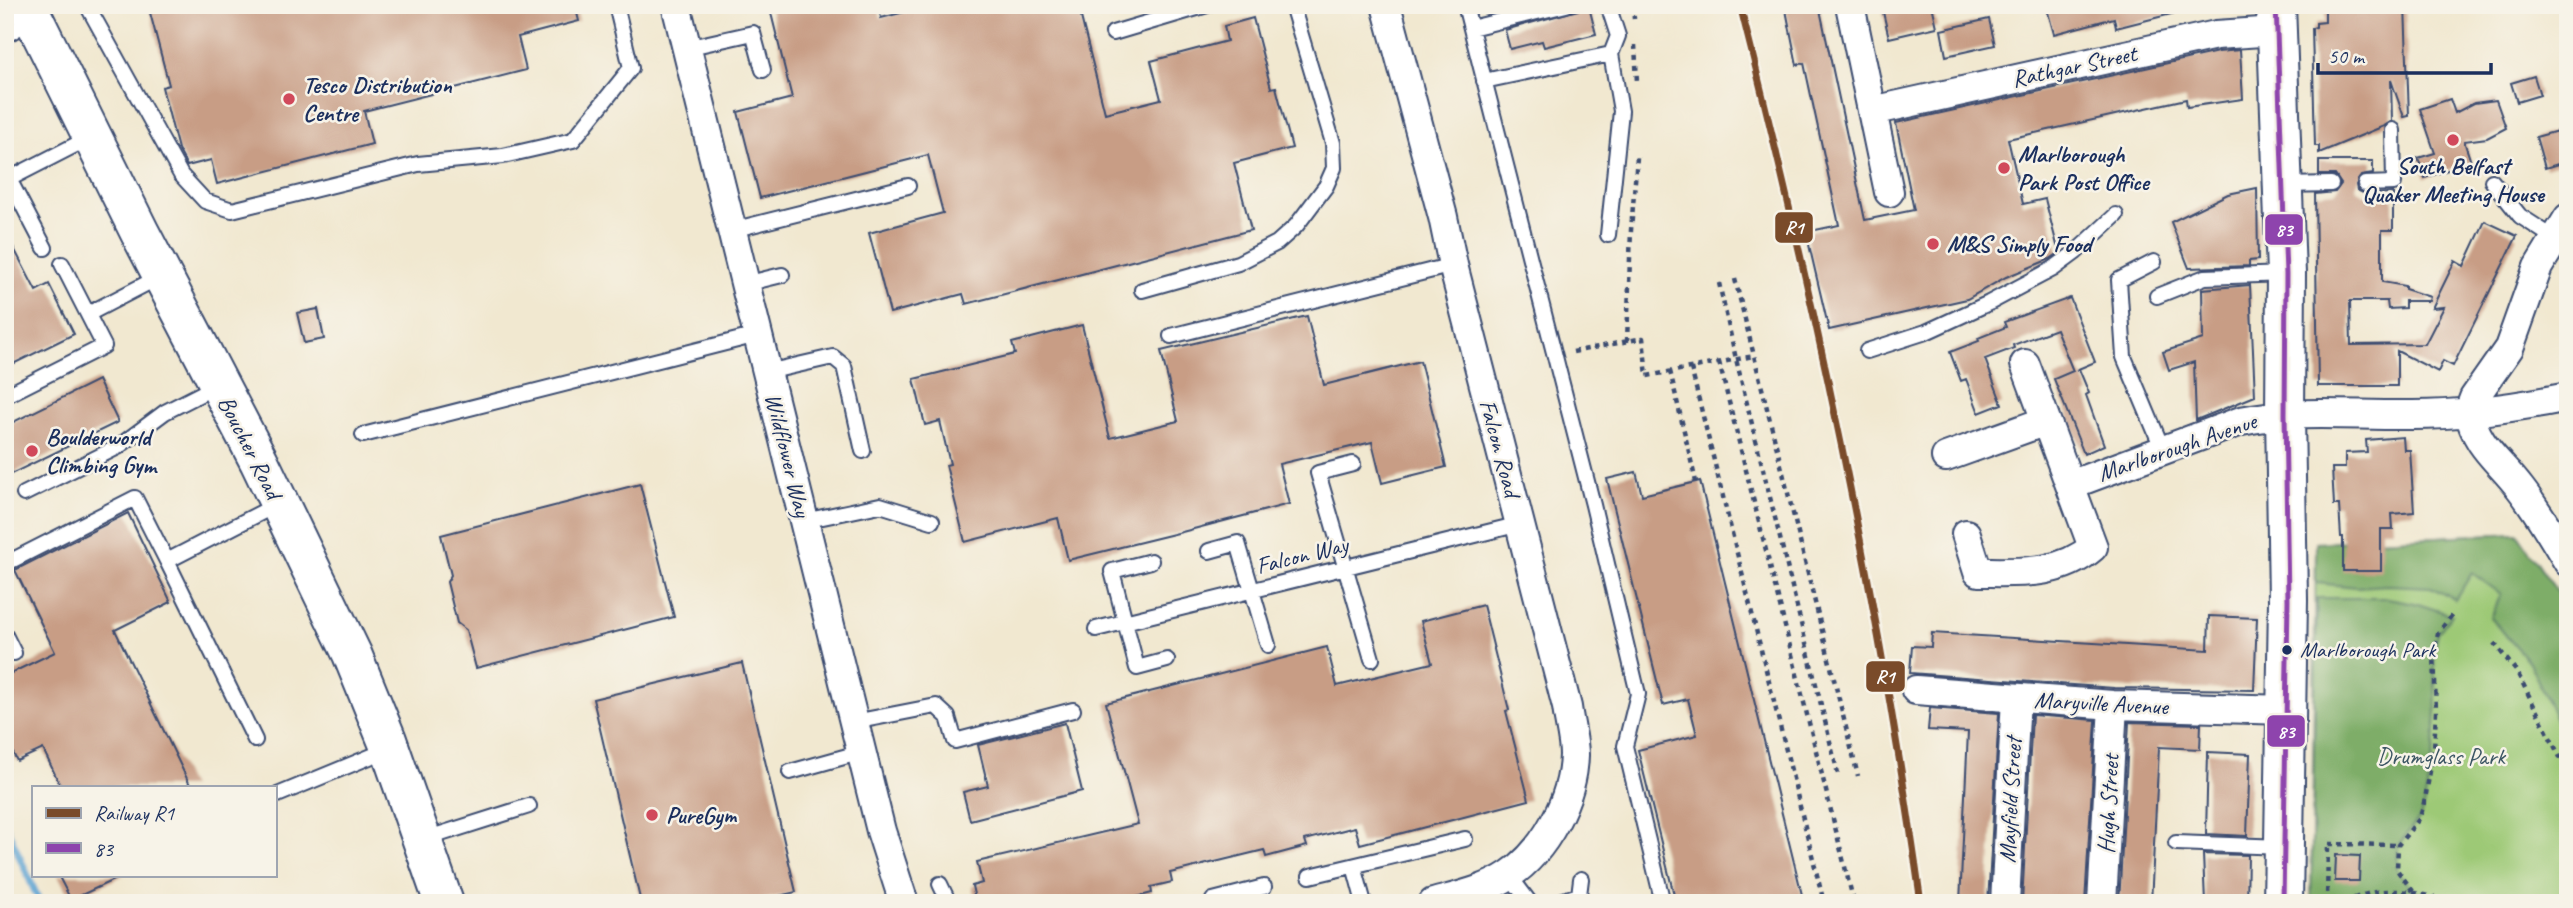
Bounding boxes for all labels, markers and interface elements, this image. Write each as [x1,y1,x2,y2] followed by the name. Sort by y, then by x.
[2318,32,2491,76] scale bar
[2009,38,2141,94] street label: Rathgar Street
[2328,43,2366,69] text: 50 m
[303,70,453,128] place label: Tesco Distribution Centre
[281,91,297,107] marker: Tesco Distribution Centre
[2445,132,2461,148] marker: South Belfast Quaker Meeting House
[2018,139,2151,197] place label: Marlborough Park Post Office
[2362,151,2546,209] place label: South Belfast Quaker Meeting House
[1996,160,2012,176] marker: Marlborough Park Post Office
[1774,211,1814,244] line badge: R1
[2264,213,2304,246] line badge: 83
[1785,216,1806,240] text: R1
[2275,218,2295,242] text: 83
[1947,229,2095,259] place label: M&S Simply Food
[1925,236,1941,252] marker: M&S Simply Food
[211,390,290,507] street label: Boucher Road
[758,390,818,522] street label: Wildflower Way
[1473,396,1528,503] street label: Falcon Road
[2094,405,2262,488] street label: Marlborough Avenue
[46,422,158,480] place label: Boulderworld Climbing Gym
[24,443,40,459] marker: Boulderworld Climbing Gym
[1253,529,1353,581] street label: Falcon Way
[2300,636,2437,664] place label: Marlborough Park
[2280,643,2294,657] marker: Marlborough Park
[1865,660,1906,693] line badge: R1
[1876,665,1897,689] text: R1
[2033,685,2171,722] street label: Maryville Avenue
[2266,714,2306,748] line badge: 83
[2277,720,2297,744] text: 83
[1992,733,2028,864] street label: Mayfield Street
[2377,741,2507,771] park label: Drumglass Park
[2090,752,2126,854] street label: Hugh Street
[32,786,276,876] legend
[94,800,176,826] text: Railway R1
[666,800,737,830] place label: PureGym
[644,807,660,823] marker: PureGym
[94,836,114,862] text: 83

